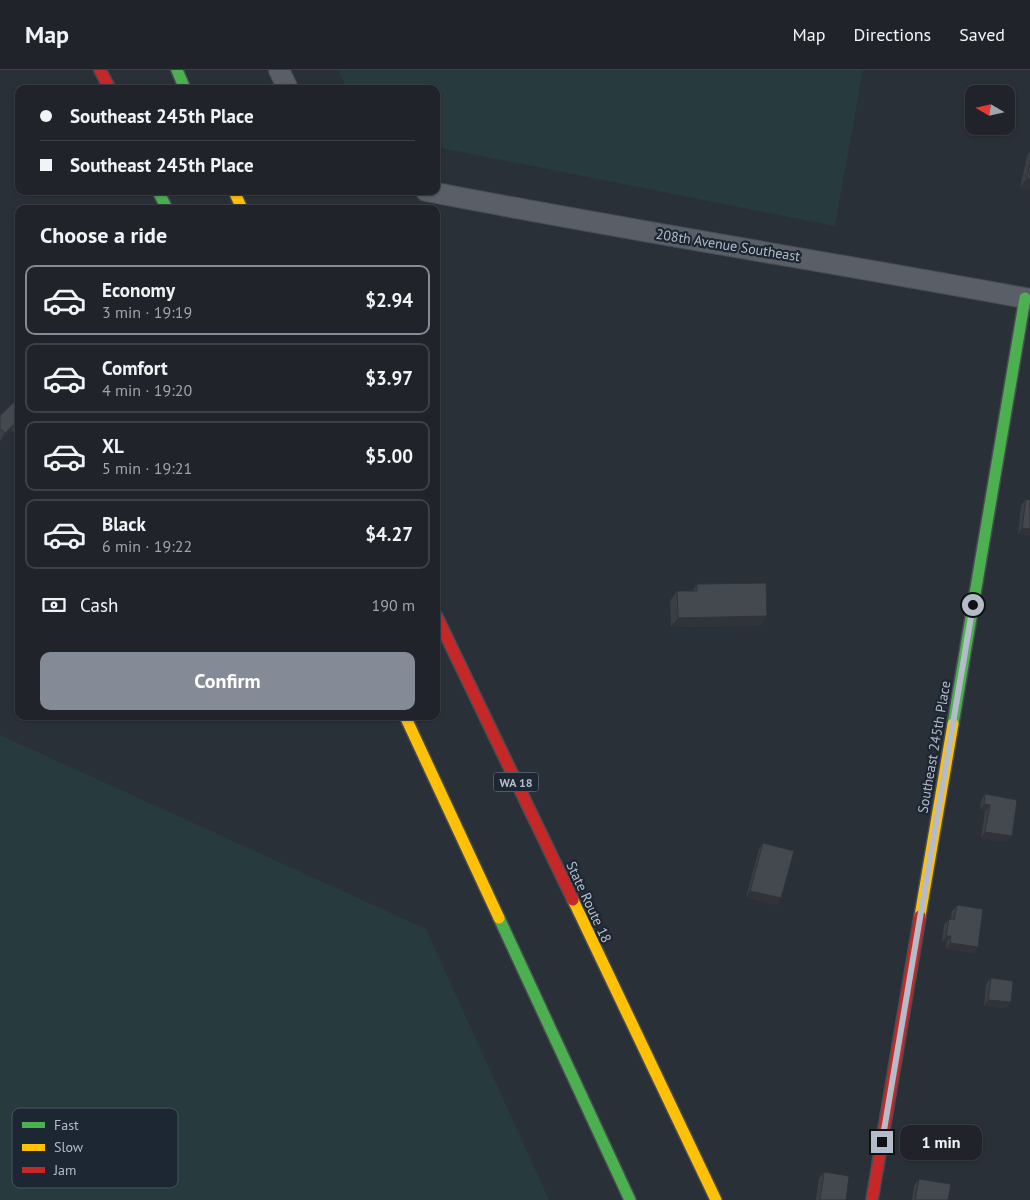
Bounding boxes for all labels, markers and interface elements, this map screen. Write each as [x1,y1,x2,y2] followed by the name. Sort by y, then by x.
[25,19,69,50] text: Map
[793,23,825,46] text: Map
[853,23,931,46] text: Directions
[959,23,1005,46] text: Saved
[965,85,1015,135] north arrow
[965,85,1015,135] map controls
[70,104,254,128] text: Southeast 245th Place
[70,153,254,177] text: Southeast 245th Place
[40,221,167,249] text: Choose a ride
[655,225,802,265] street label: 208th Avenue Southeast
[42,278,87,323] icon: car
[102,278,175,302] text: Economy
[365,288,413,312] text: $2.94
[102,302,192,322] text: 3 min · 19:19
[42,356,87,401] icon: car
[102,356,168,380] text: Comfort
[365,366,413,390] text: $3.97
[102,380,192,400] text: 4 min · 19:20
[42,434,87,479] icon: car
[102,434,124,458] text: XL
[365,444,413,468] text: $5.00
[102,458,192,478] text: 5 min · 19:21
[42,512,87,557] icon: car
[102,512,146,536] text: Black
[365,522,413,546] text: $4.27
[102,536,192,556] text: 6 min · 19:22
[40,591,68,619] icon: cash
[80,593,118,617] text: Cash
[962,594,984,616] route start
[372,595,415,615] text: 190 m
[40,652,415,710] button: Confirm
[913,679,955,815] street label: Southeast 245th Place
[494,772,538,792] road number: WA 18
[562,858,616,946] street label: State Route 18
[12,1108,178,1188] legend
[54,1116,79,1134] text: Fast
[900,1124,982,1160] callout: 1 min
[871,1131,893,1153] route end
[921,1132,961,1152] text: 1 min
[54,1138,84,1156] text: Slow
[53,1161,76,1179] text: Jam

